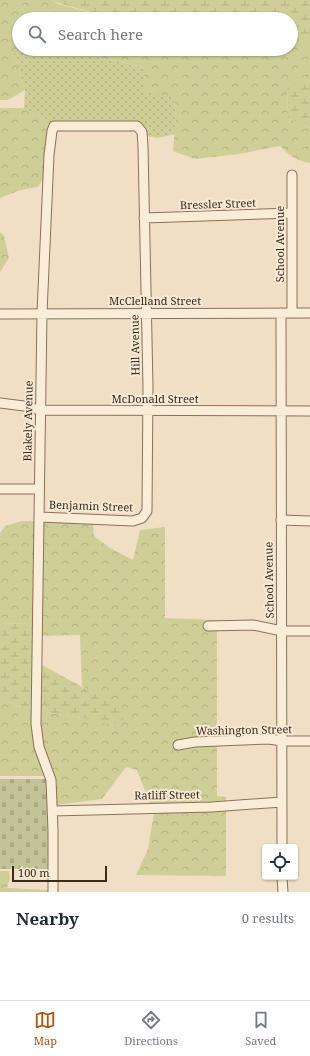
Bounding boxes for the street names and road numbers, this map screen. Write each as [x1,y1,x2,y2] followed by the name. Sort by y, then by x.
[180,195,256,212] street label: Bressler Street
[272,206,287,282] street label: School Avenue
[109,293,201,308] street label: McClelland Street
[126,314,143,376] street label: Hill Avenue
[19,380,36,461] street label: Blakely Avenue
[111,391,199,406] street label: McDonald Street
[49,497,133,514] street label: Benjamin Street
[260,541,277,618] street label: School Avenue
[196,721,292,738] street label: Washington Street
[134,786,200,803] street label: Ratliff Street

